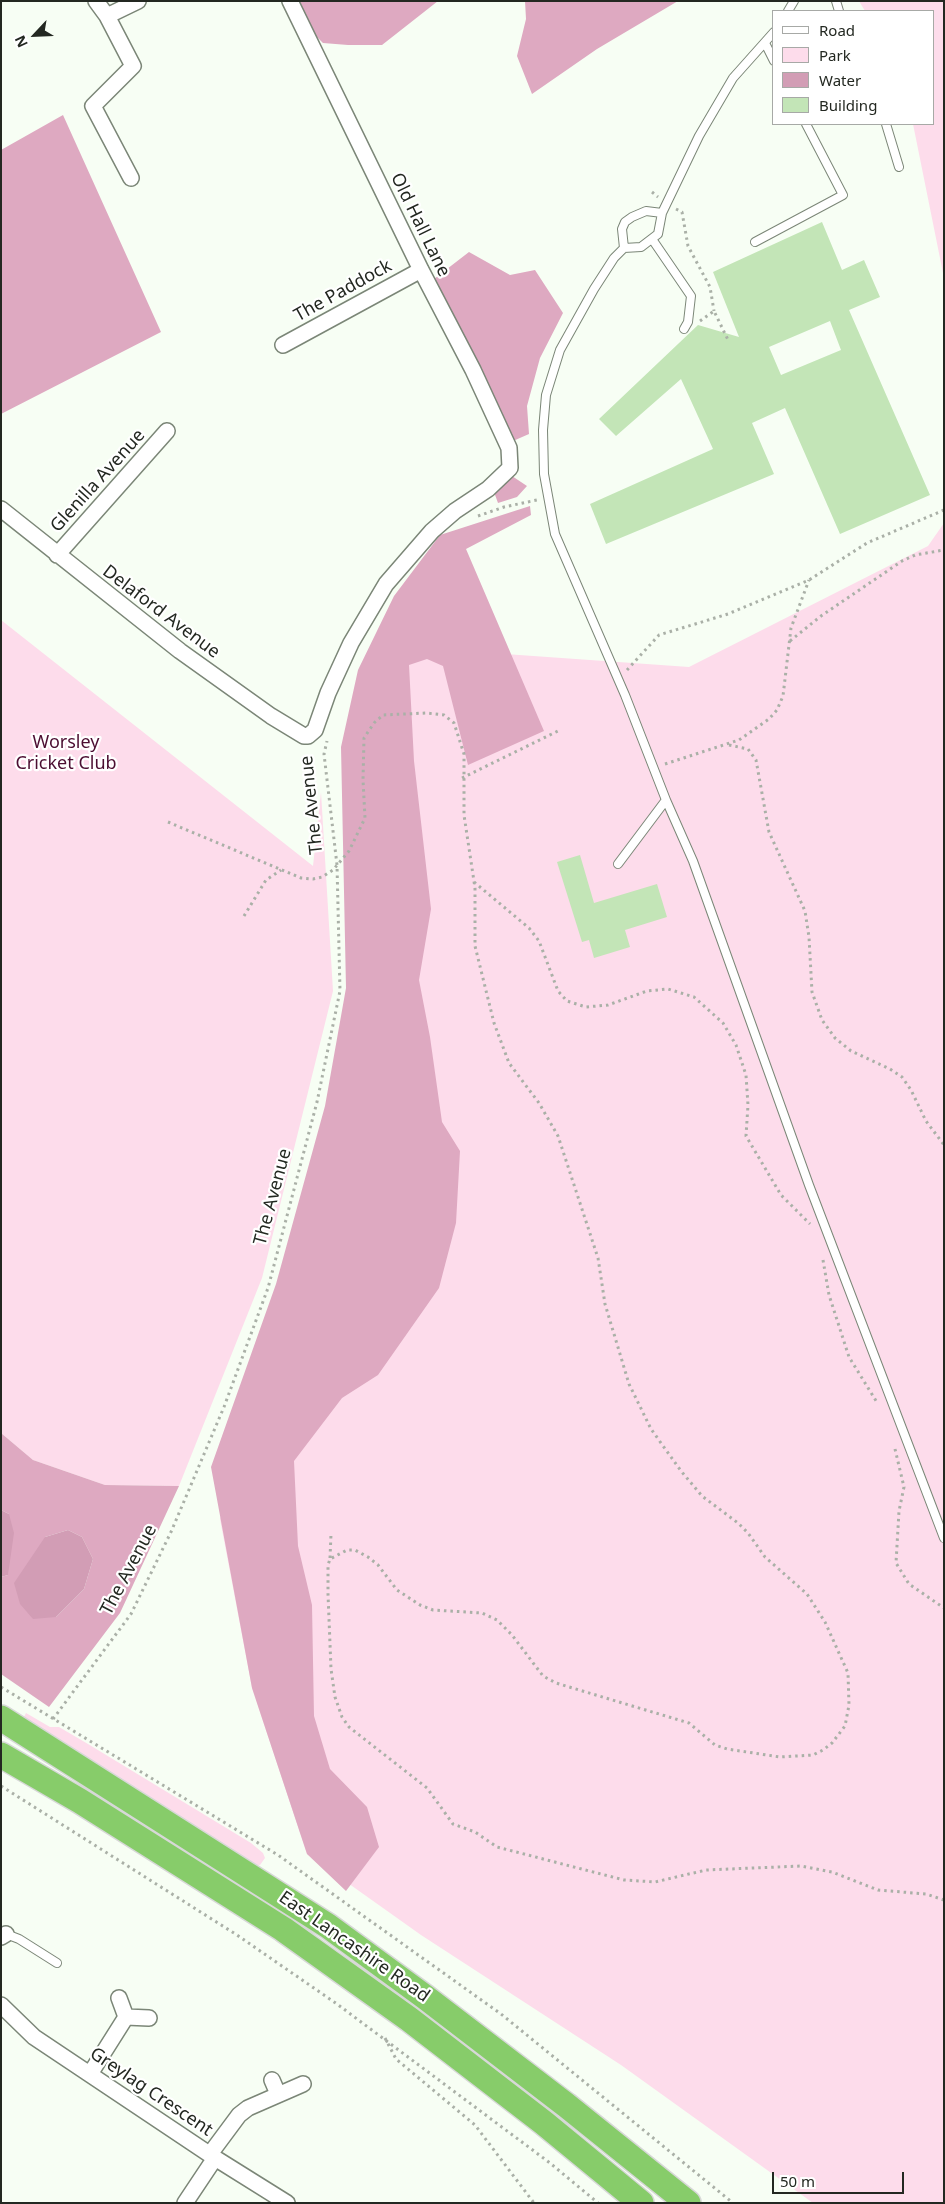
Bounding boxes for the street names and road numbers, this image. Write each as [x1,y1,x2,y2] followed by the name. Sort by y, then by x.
[386,170,454,280] street label: Old Hall Lane
[290,255,396,327] street label: The Paddock
[46,425,150,537] street label: Glenilla Avenue
[98,561,224,663] street label: Delaford Avenue
[296,755,328,855] street label: The Avenue
[250,1146,296,1248] street label: The Avenue
[96,1521,162,1619] street label: The Avenue
[275,1887,433,2007] street label: East Lancashire Road
[86,2043,216,2141] street label: Greylag Crescent

